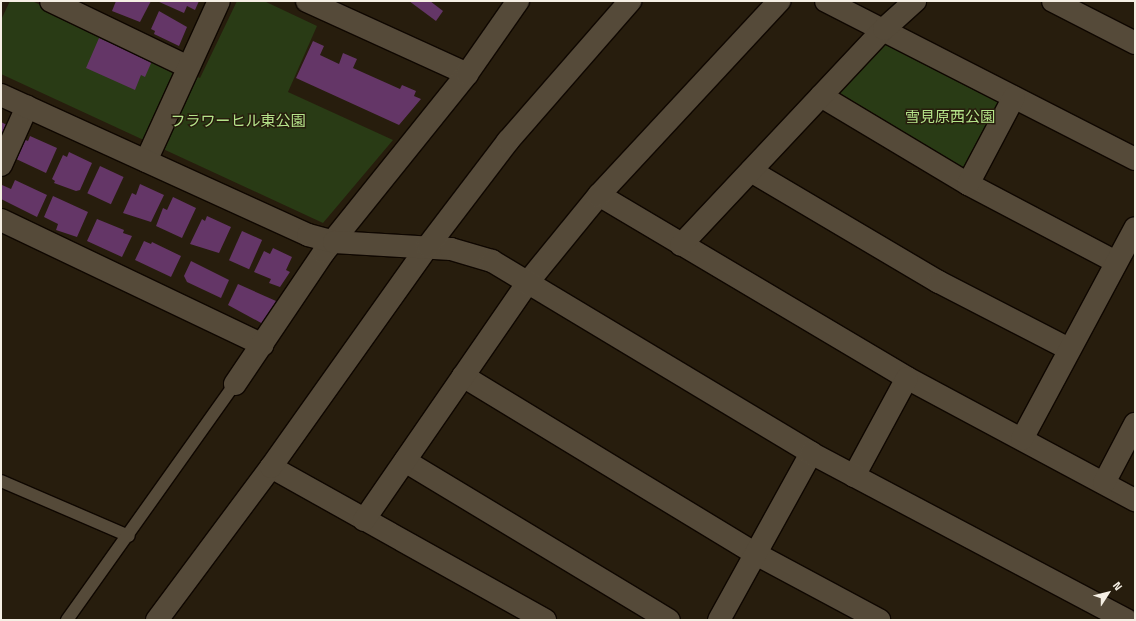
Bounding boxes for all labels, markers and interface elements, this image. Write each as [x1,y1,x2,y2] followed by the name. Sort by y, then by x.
[905,108,995,126] park label: 雪見原西公園
[171,112,305,130] park label: フラワーヒル東公園
[1088,573,1128,613] north arrow
[1109,578,1126,594] text: N

